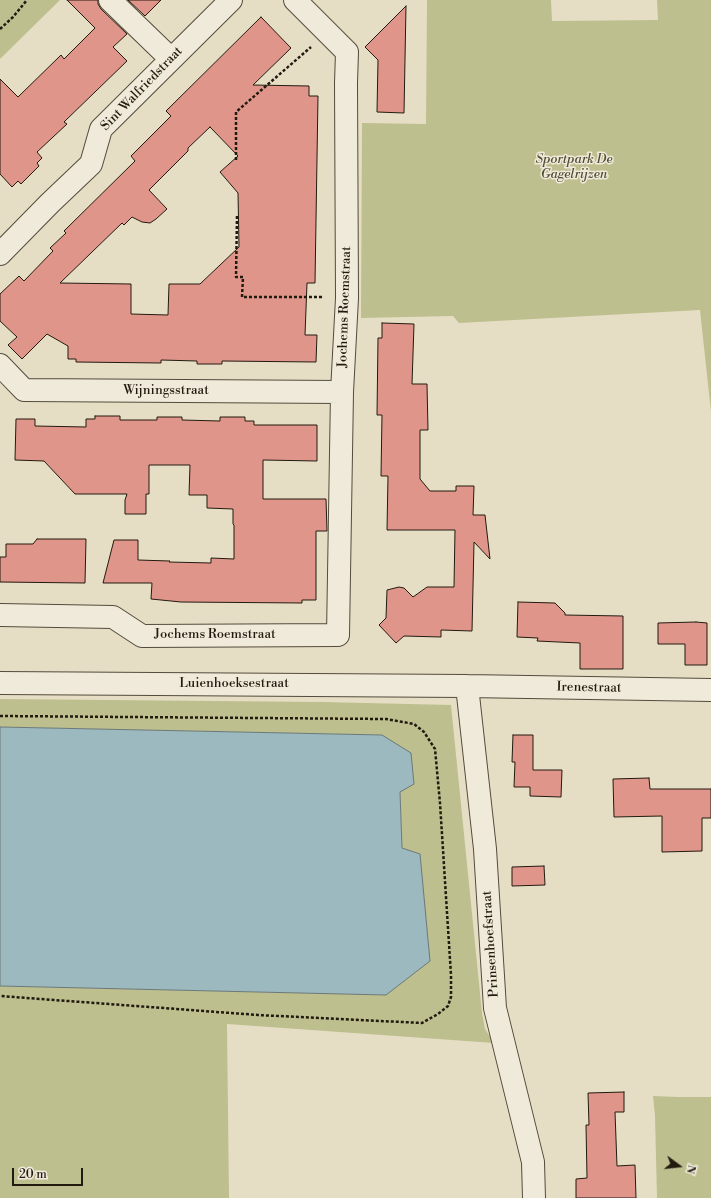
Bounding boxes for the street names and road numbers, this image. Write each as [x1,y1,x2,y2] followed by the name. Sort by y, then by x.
[98,44,186,134] street label: Sint Walfriedstraat
[335,246,355,368] street label: Jochems Roemstraat
[123,383,209,399] street label: Wijningsstraat
[154,627,276,643] street label: Jochems Roemstraat
[179,676,289,692] street label: Luienhoeksestraat
[556,680,622,696] street label: Irenestraat
[479,890,503,998] street label: Prinsenhoefstraat

